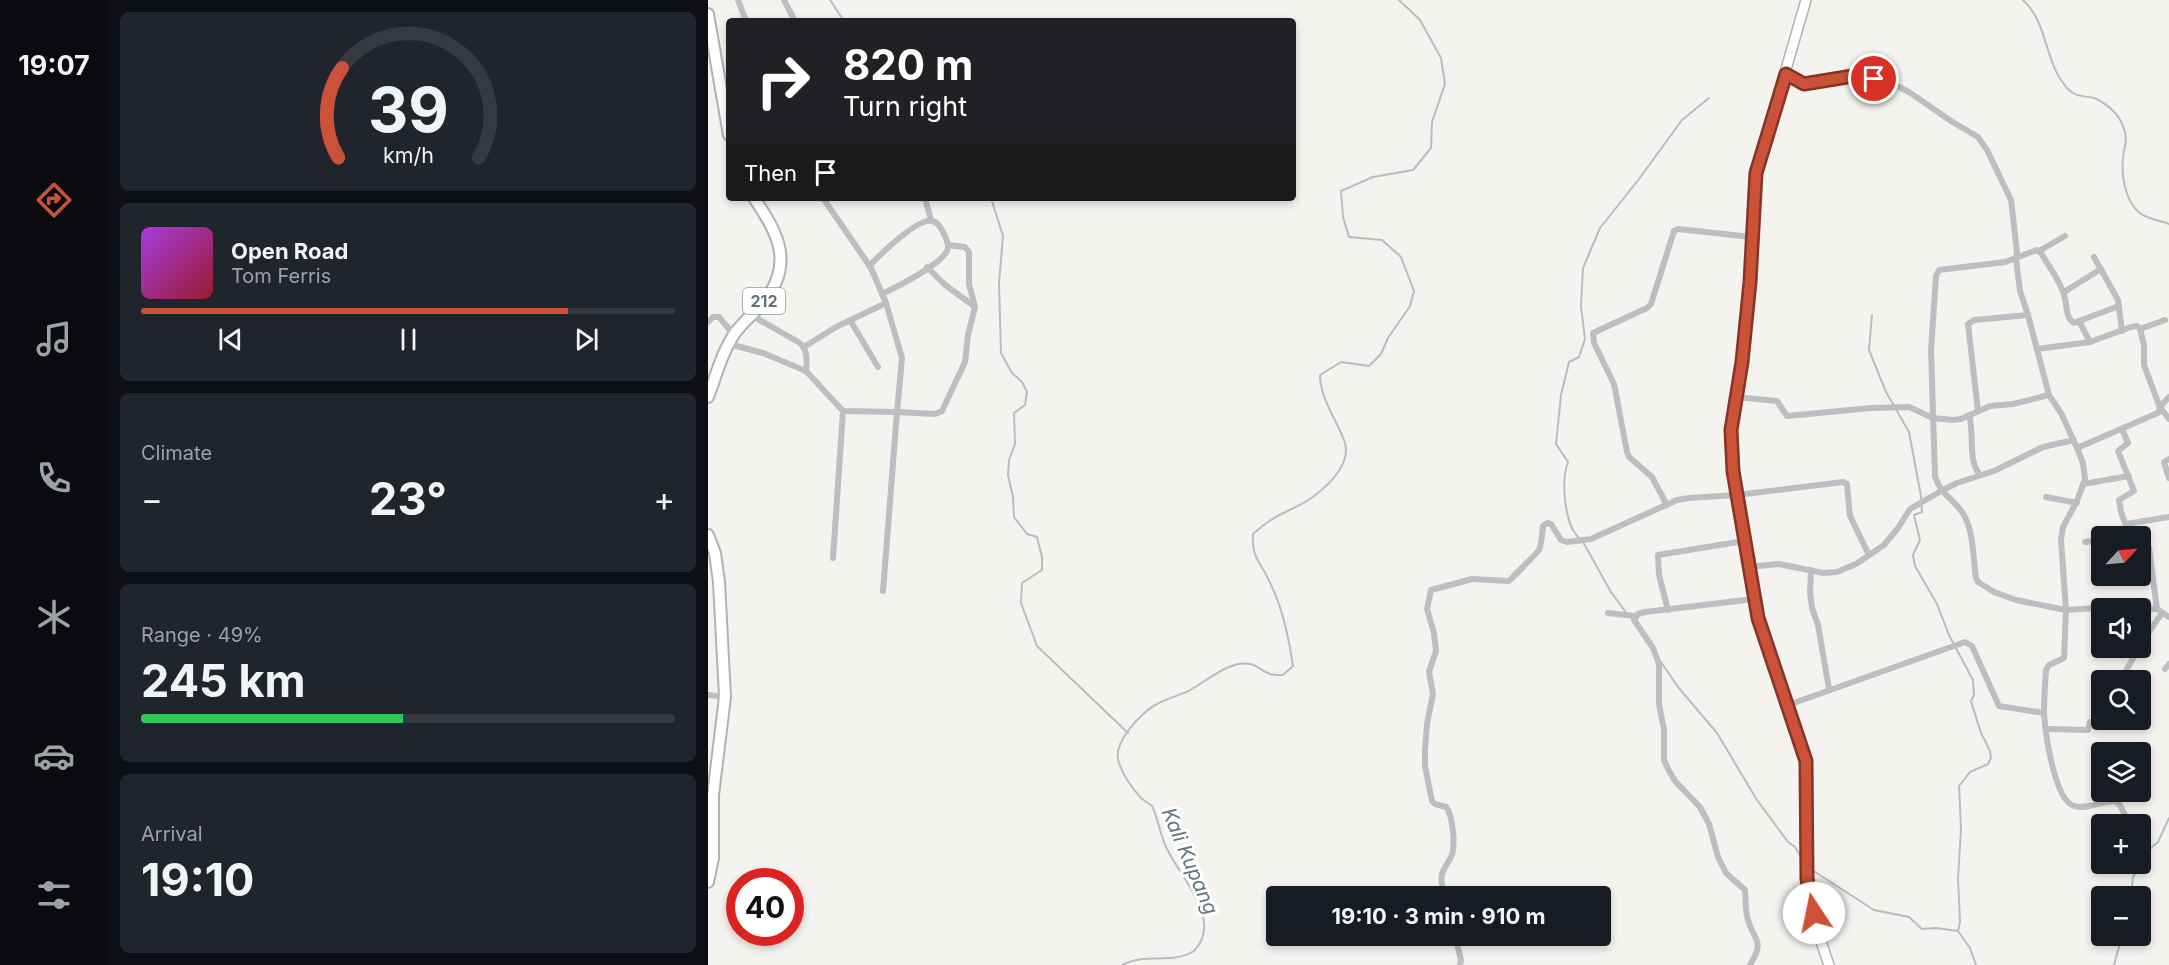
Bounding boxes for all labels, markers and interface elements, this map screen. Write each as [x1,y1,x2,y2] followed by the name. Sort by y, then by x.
[843,39,973,90] text: 820 m
[744,42,822,120] icon: right
[18,49,90,82] text: 19:07
[1848,53,1899,104] pin
[1857,62,1890,95] icon: arrive
[368,72,448,147] text: 39
[843,90,967,123] text: Turn right
[383,143,433,169] text: km/h
[809,156,842,189] icon: arrive
[744,160,797,186] text: Then
[33,179,75,221] icon: directions
[231,238,348,264] text: Open Road
[231,264,331,288] text: Tom Ferris
[743,288,785,314] road number: 212
[33,318,75,360] icon: music
[214,323,247,356] icon: previous
[392,323,425,356] icon: pause
[570,323,603,356] icon: next
[141,441,212,465] text: Climate
[33,457,75,499] icon: phone
[369,471,447,526] text: 23°
[141,479,163,519] text: −
[653,479,675,519] text: +
[2091,526,2151,586] north arrow
[2091,526,2151,946] map controls
[33,596,75,638] icon: climate
[2091,598,2151,658] button: sound
[141,623,263,647] text: Range · 49%
[141,653,306,708] text: 245 km
[2091,670,2151,730] button: search
[33,735,75,777] icon: car
[2091,742,2151,802] button: layers
[1157,804,1223,918] water label: Kali Kupang
[2091,814,2151,874] button: +
[141,822,203,846] text: Arrival
[141,852,254,907] text: 19:10
[726,868,804,946] speed limit sign: 40
[33,874,75,916] icon: filters
[1782,881,1846,945] position arrow
[2091,886,2151,946] button: −
[1331,903,1546,929] text: 19:10 · 3 min · 910 m

